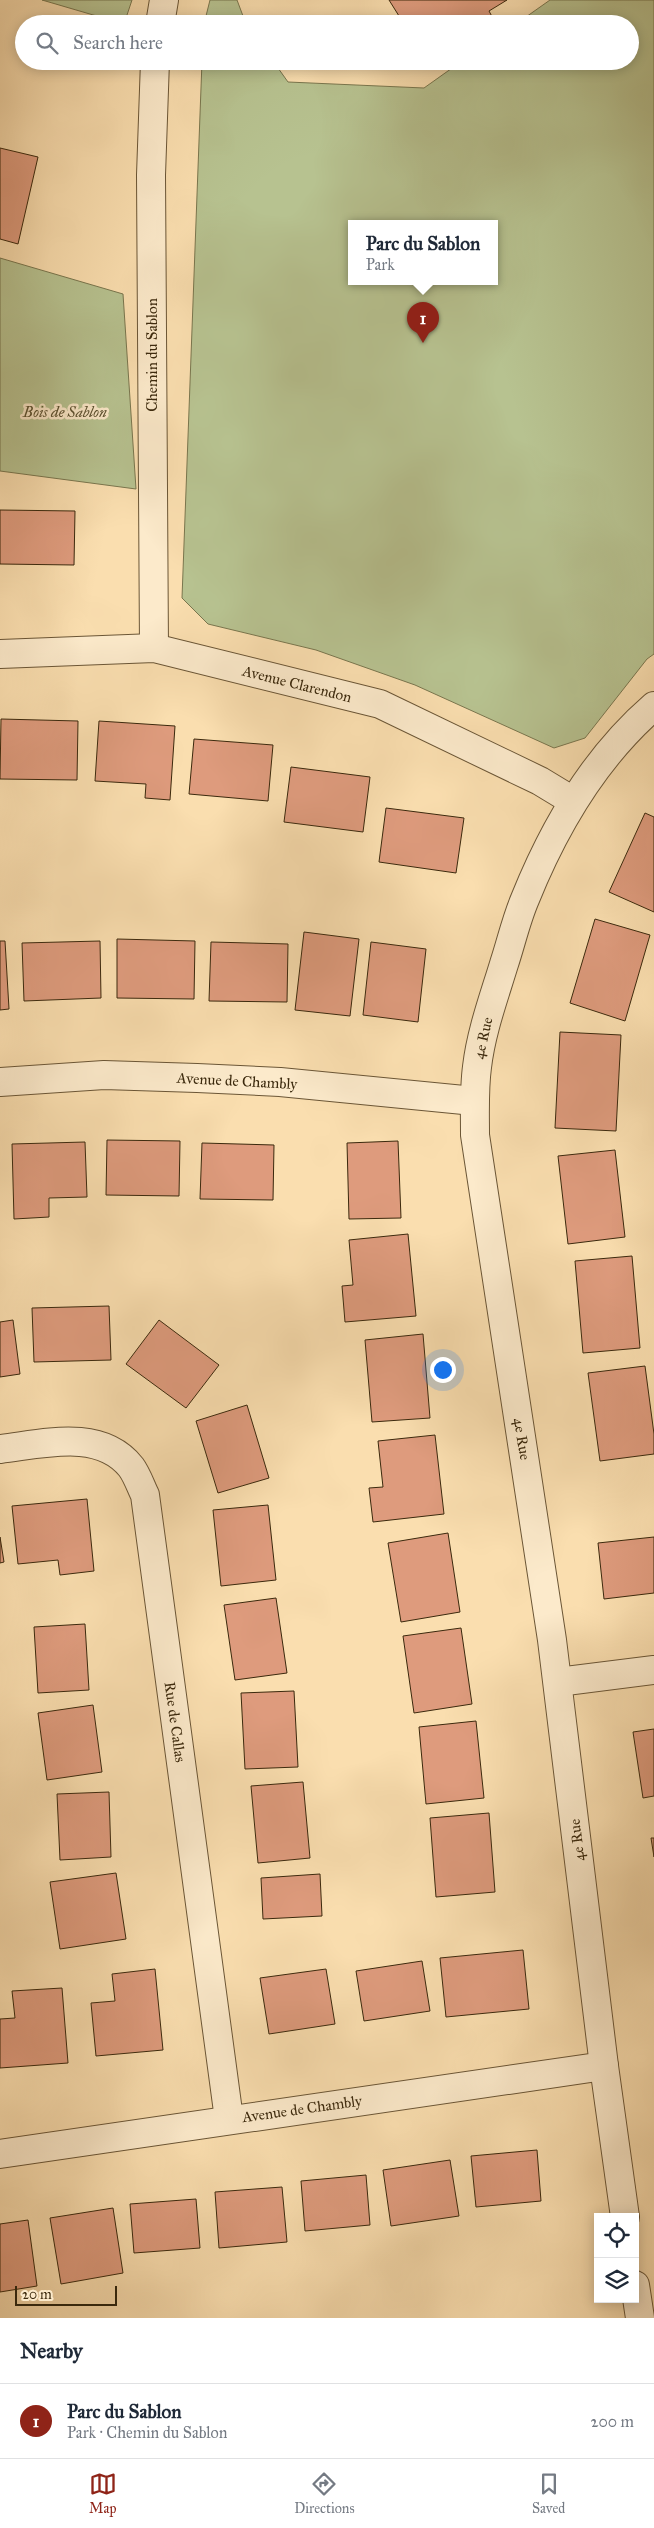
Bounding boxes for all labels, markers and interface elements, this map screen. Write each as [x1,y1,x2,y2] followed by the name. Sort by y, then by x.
[15,15,639,70] search box
[33,29,61,57] icon: search
[73,31,163,54] text: Search here
[348,220,498,285] popup
[366,232,480,255] text: Parc du Sablon
[366,255,395,274] text: Park
[143,298,161,412] street label: Chemin du Sablon
[407,302,439,343] pin: 1
[22,403,107,421] park label: Bois de Sablon
[239,661,354,706] street label: Avenue Clarendon
[469,1015,497,1061] street label: 4e Rue
[175,1069,299,1093] street label: Avenue de Chambly
[430,1357,456,1383] your location
[510,1417,534,1461] street label: 4e Rue
[160,1680,190,1764] street label: Rue de Callas
[565,1818,589,1862] street label: 4e Rue
[240,2092,364,2126] street label: Avenue de Chambly
[594,2213,639,2303] map controls
[594,2213,639,2258] button: locate
[594,2258,639,2303] button: layers
[15,2283,118,2306] scale bar
[22,2286,52,2303] text: 20 m
[20,2338,83,2364] text: Nearby
[67,2400,182,2423] text: Parc du Sablon
[33,2412,39,2431] text: 1
[591,2412,634,2431] text: 200 m
[67,2423,227,2442] text: Park · Chemin du Sablon
[89,2470,117,2517] tab: Map
[294,2470,355,2517] tab: Directions
[532,2470,565,2517] tab: Saved

